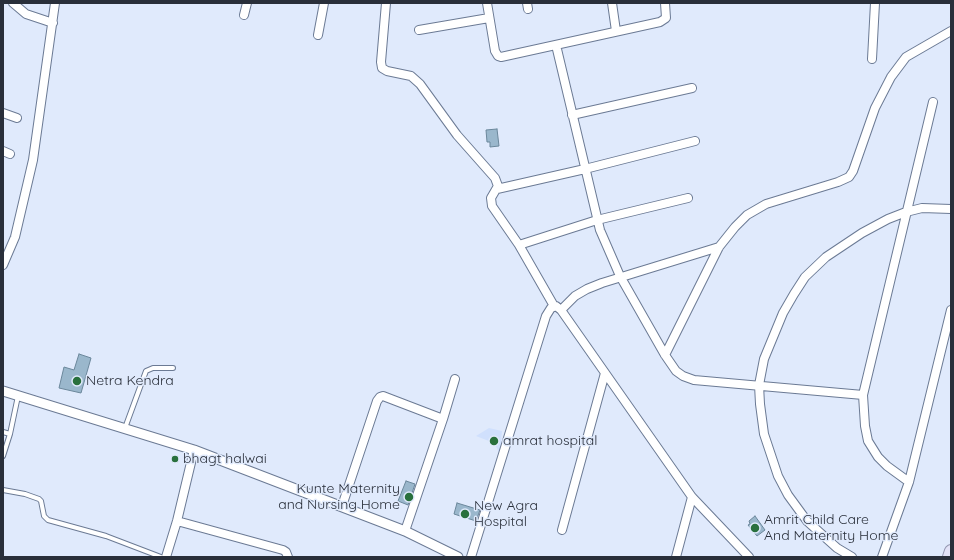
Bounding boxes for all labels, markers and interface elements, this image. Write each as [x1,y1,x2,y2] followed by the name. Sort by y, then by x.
[86,373,174,389] place label: Netra Kendra
[71,375,83,387] marker: Netra Kendra
[503,433,597,449] place label: amrat hospital
[488,435,500,447] marker: amrat hospital
[183,451,267,467] place label: bhagt halwai
[170,454,180,464] marker: bhagt halwai
[278,481,400,514] place label: Kunte Maternity and Nursing Home
[403,491,415,503] marker: Kunte Maternity and Nursing Home
[474,498,538,530] place label: New Agra Hospital
[459,508,471,520] marker: New Agra Hospital
[764,512,898,544] place label: Amrit Child Care And Maternity Home
[749,522,761,534] marker: Amrit Child Care And Maternity Home

